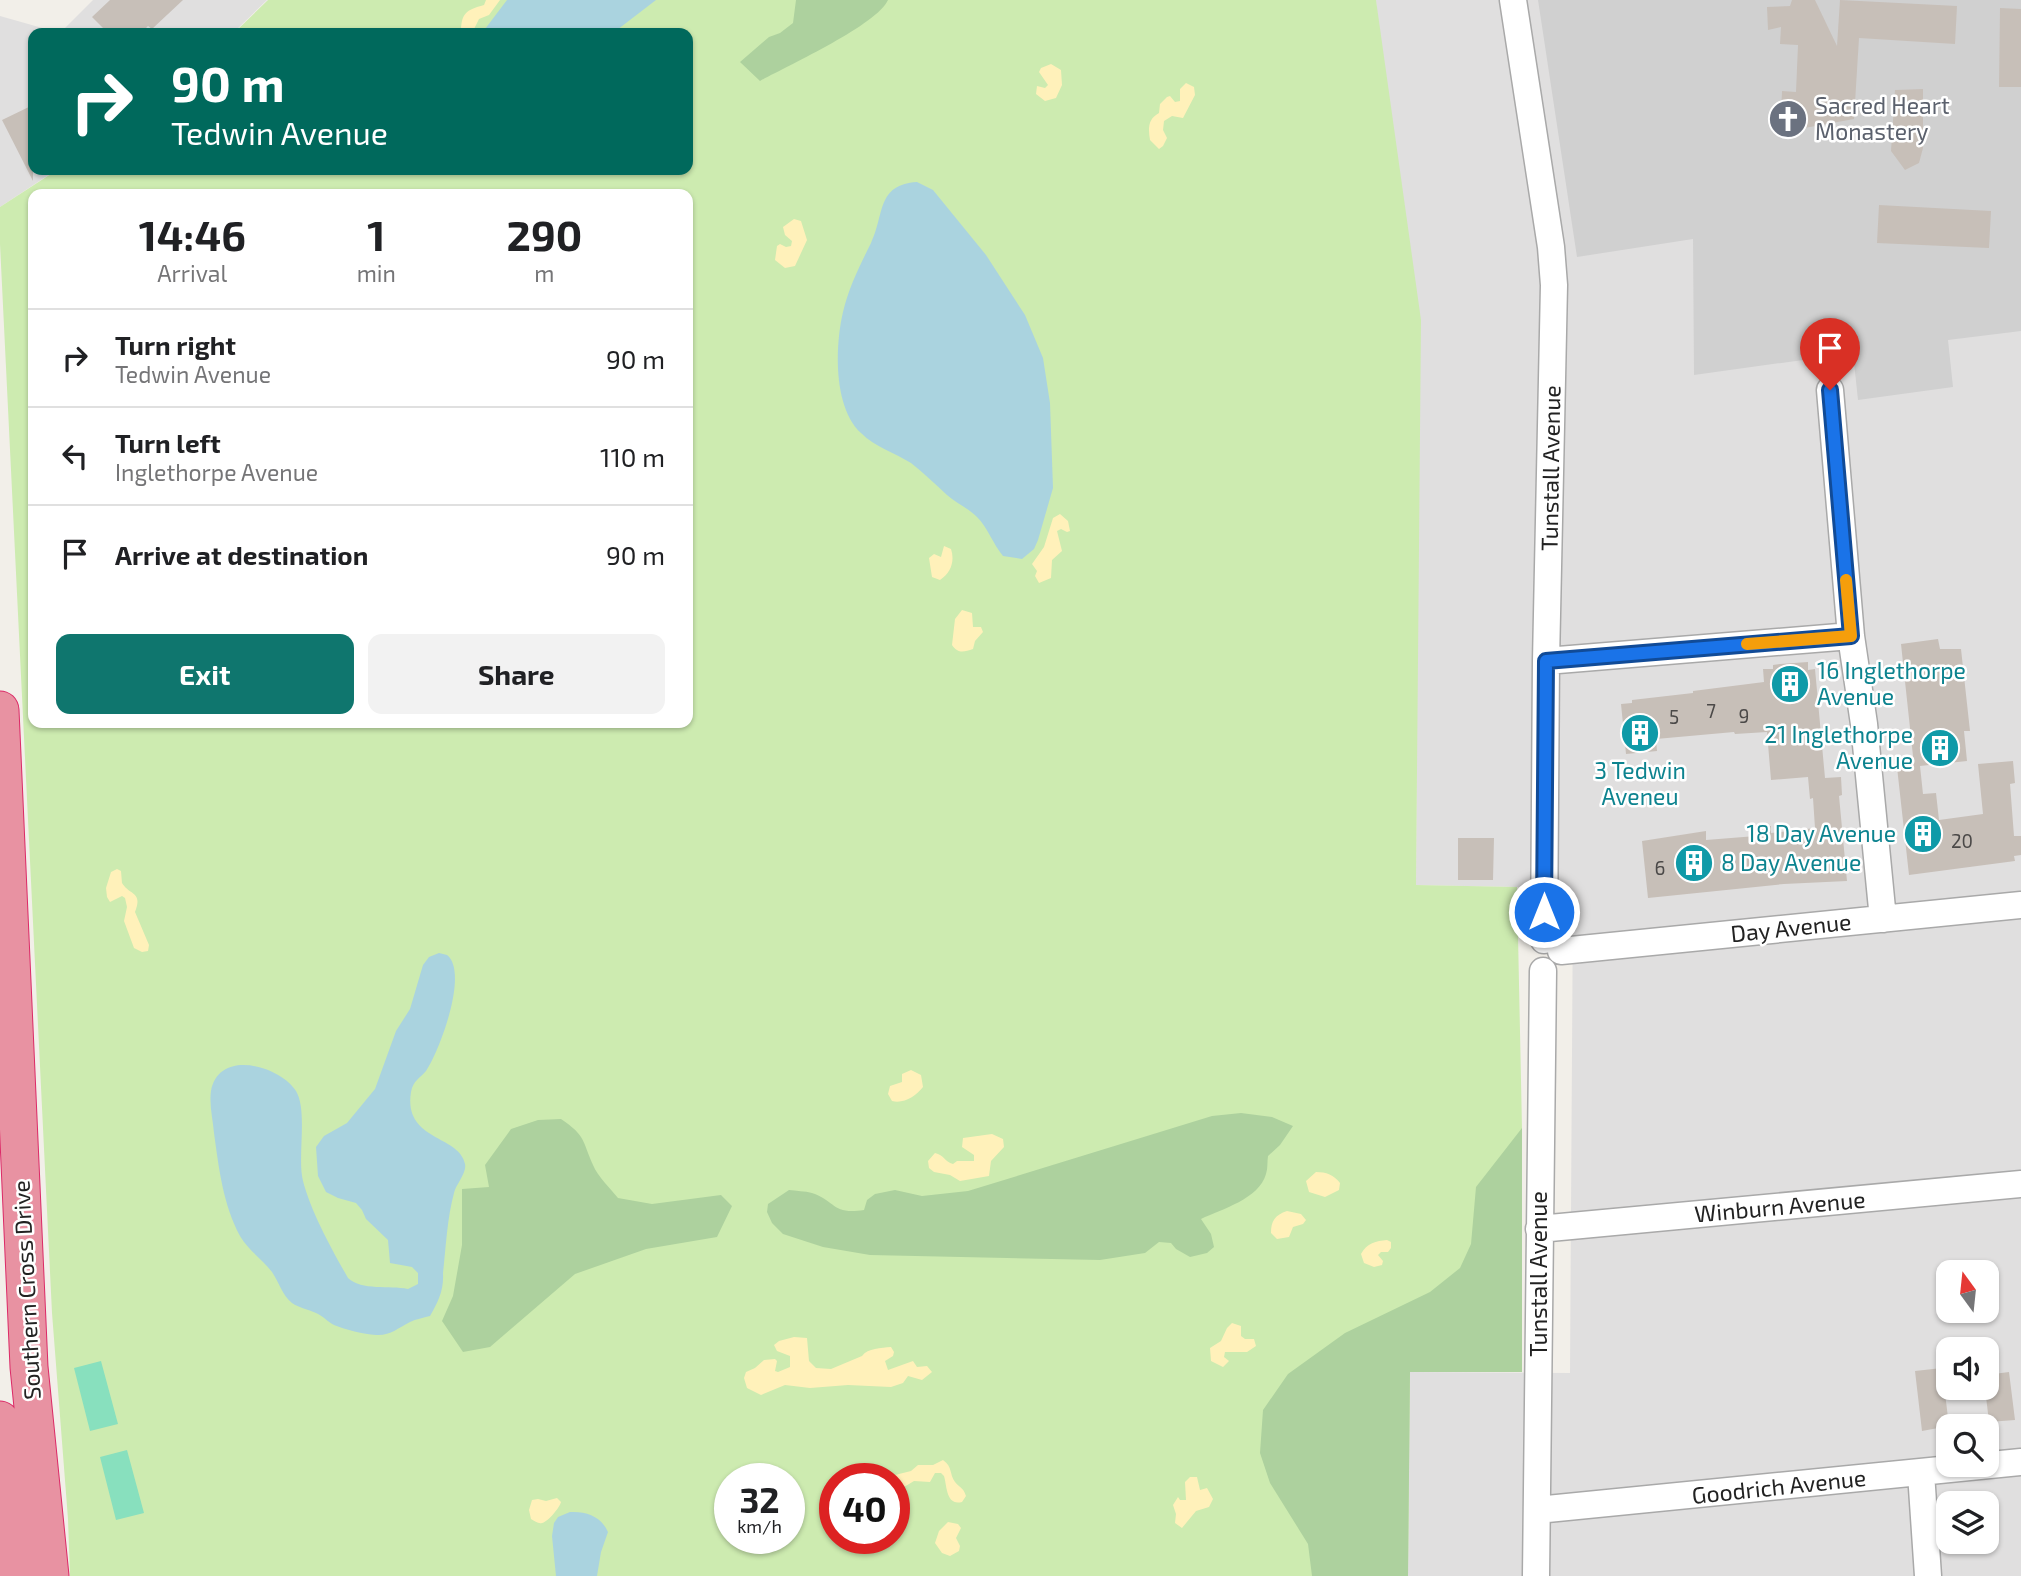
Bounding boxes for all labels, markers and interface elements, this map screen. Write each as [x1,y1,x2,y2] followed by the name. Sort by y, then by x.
[171,53,285,112] text: 90 m
[56,56,147,147] icon: right
[1815,91,1950,145] place label: Sacred Heart Monastery
[1767,98,1809,140] church icon: Sacred Heart Monastery
[171,113,388,151] text: Tedwin Avenue
[139,209,246,259] text: 14:46
[367,209,385,259] text: 1
[507,209,582,259] text: 290
[157,259,227,287] text: Arrival
[357,259,396,287] text: min
[534,259,554,287] text: m
[1800,318,1860,390] pin
[115,329,236,360] text: Turn right
[1811,329,1849,367] icon: arrive
[56,339,94,377] icon: right
[606,343,665,374] text: 90 m
[115,360,271,388] text: Tedwin Avenue
[1535,385,1565,551] street label: Tunstall Avenue
[115,427,221,458] text: Turn left
[56,437,94,475] icon: left
[600,441,665,472] text: 110 m
[115,458,318,486] text: Inglethorpe Avenue
[56,535,94,573] icon: arrive
[115,539,368,570] text: Arrive at destination
[606,539,665,570] text: 90 m
[56,634,354,714] button: Exit
[368,634,665,714] button: Share
[1817,656,1966,710] place label: 16 Inglethorpe Avenue
[1769,663,1811,705] building icon: 16 Inglethorpe Avenue
[1706,699,1716,722] house number: 7
[1739,704,1749,727] house number: 9
[1669,705,1679,728] house number: 5
[1619,712,1661,754] building icon: 3 Tedwin Aveneu
[1764,720,1913,774] place label: 21 Inglethorpe Avenue
[1919,727,1961,769] building icon: 21 Inglethorpe Avenue
[1594,756,1686,810] place label: 3 Tedwin Aveneu
[1902,813,1944,855] building icon: 18 Day Avenue
[1747,819,1896,847] place label: 18 Day Avenue
[1951,829,1973,852] house number: 20
[1673,842,1715,884] building icon: 8 Day Avenue
[1721,848,1861,876] place label: 8 Day Avenue
[1655,856,1665,879] house number: 6
[1507,875,1581,949] position arrow
[1729,907,1853,947] street label: Day Avenue
[6,1180,46,1400] street label: Southern Cross Drive
[1693,1185,1866,1227] street label: Winburn Avenue
[1524,1191,1552,1357] street label: Tunstall Avenue
[1936,1260,1998,1323] north arrow
[1936,1260,1999,1554] map controls
[1936,1337,1999,1400] button: sound
[1936,1414,1999,1477] button: search
[819,1463,910,1554] speed limit sign: 40
[1690,1463,1867,1509] street label: Goodrich Avenue
[739,1478,780,1520] text: 32
[1936,1491,1999,1554] button: layers
[737,1515,782,1537] text: km/h

